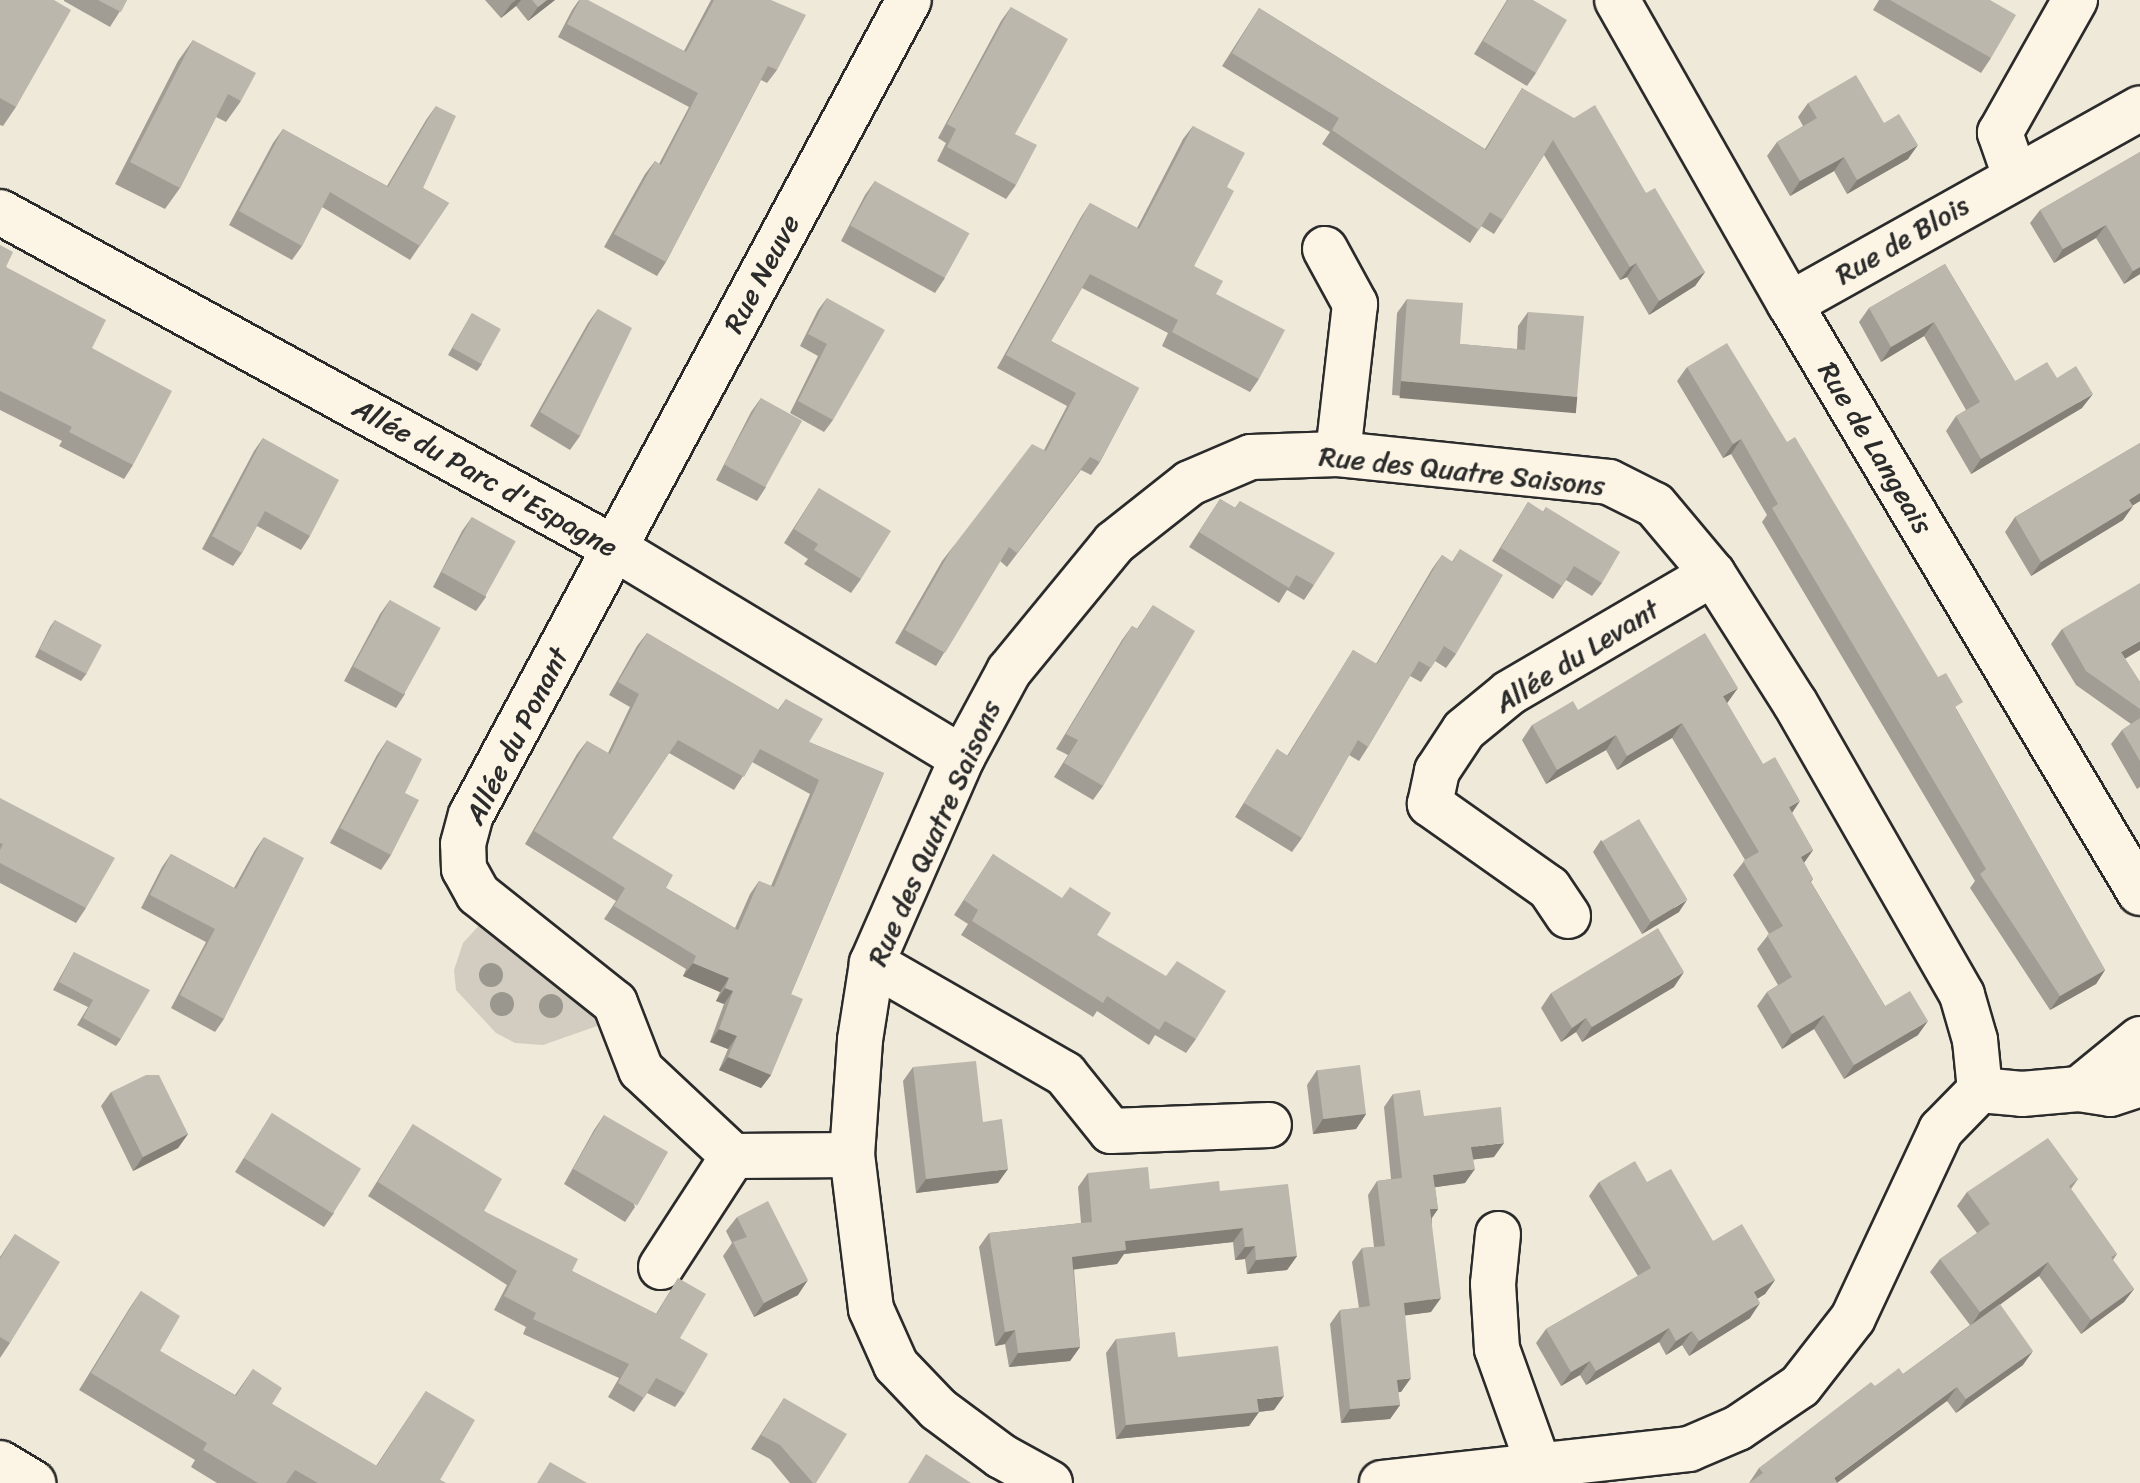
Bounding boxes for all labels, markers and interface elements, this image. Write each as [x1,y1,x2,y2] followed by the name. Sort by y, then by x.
[1828,188,1976,292] street label: Rue de Blois
[717,209,807,339] street label: Rue Neuve
[1811,356,1939,540] street label: Rue de Langeais
[347,391,623,565] street label: Allée du Parc d'Espagne
[1317,439,1607,503] street label: Rue des Quatre Saisons
[1488,592,1666,720] street label: Allée du Levant
[458,642,576,830] street label: Allée du Ponant
[860,695,1008,971] street label: Rue des Quatre Saisons

